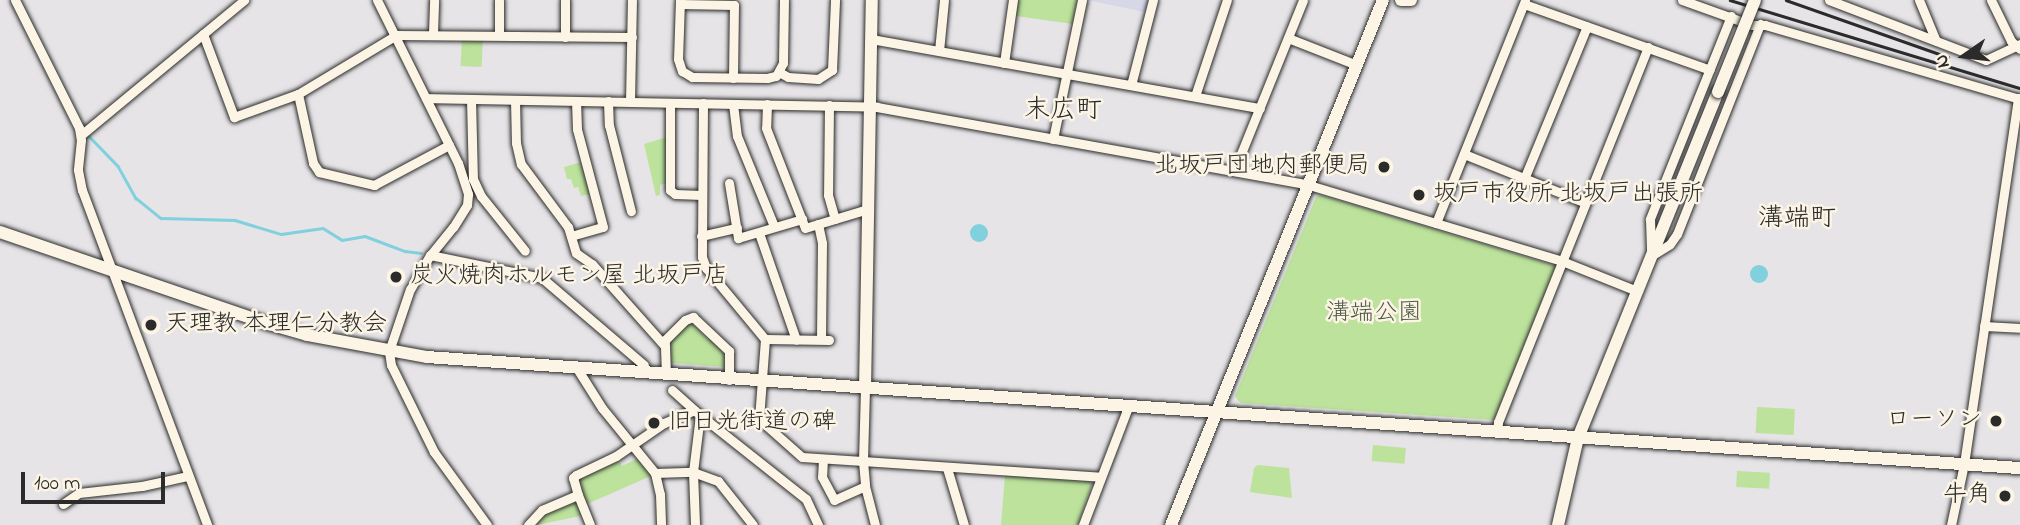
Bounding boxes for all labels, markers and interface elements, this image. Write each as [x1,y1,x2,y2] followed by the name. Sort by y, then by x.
[1929,21,1999,91] north arrow
[1928,52,1958,71] text: N
[1024,96,1102,128] district label: 末広町
[1154,153,1370,181] place label: 北坂戸団地内郵便局
[1376,159,1392,175] marker: 北坂戸団地内郵便局
[1433,181,1703,209] place label: 坂戸市役所 北坂戸出張所
[1411,187,1427,203] marker: 坂戸市役所 北坂戸出張所
[1758,204,1836,236] district label: 溝端町
[410,263,728,291] place label: 炭火焼肉ホルモン屋 北坂戸店
[388,269,404,285] marker: 炭火焼肉ホルモン屋 北坂戸店
[1326,300,1422,328] park label: 溝端公園
[165,311,387,339] place label: 天理教 本理仁分教会
[143,317,159,333] marker: 天理教 本理仁分教会
[1886,407,1982,435] place label: ローソン
[668,409,836,437] place label: 旧日光街道の碑
[1988,413,2004,429] marker: ローソン
[646,415,662,431] marker: 旧日光街道の碑
[24,458,168,502] scale bar
[34,469,80,499] text: 100 m
[1943,482,1991,510] place label: 牛角
[1997,488,2013,504] marker: 牛角

